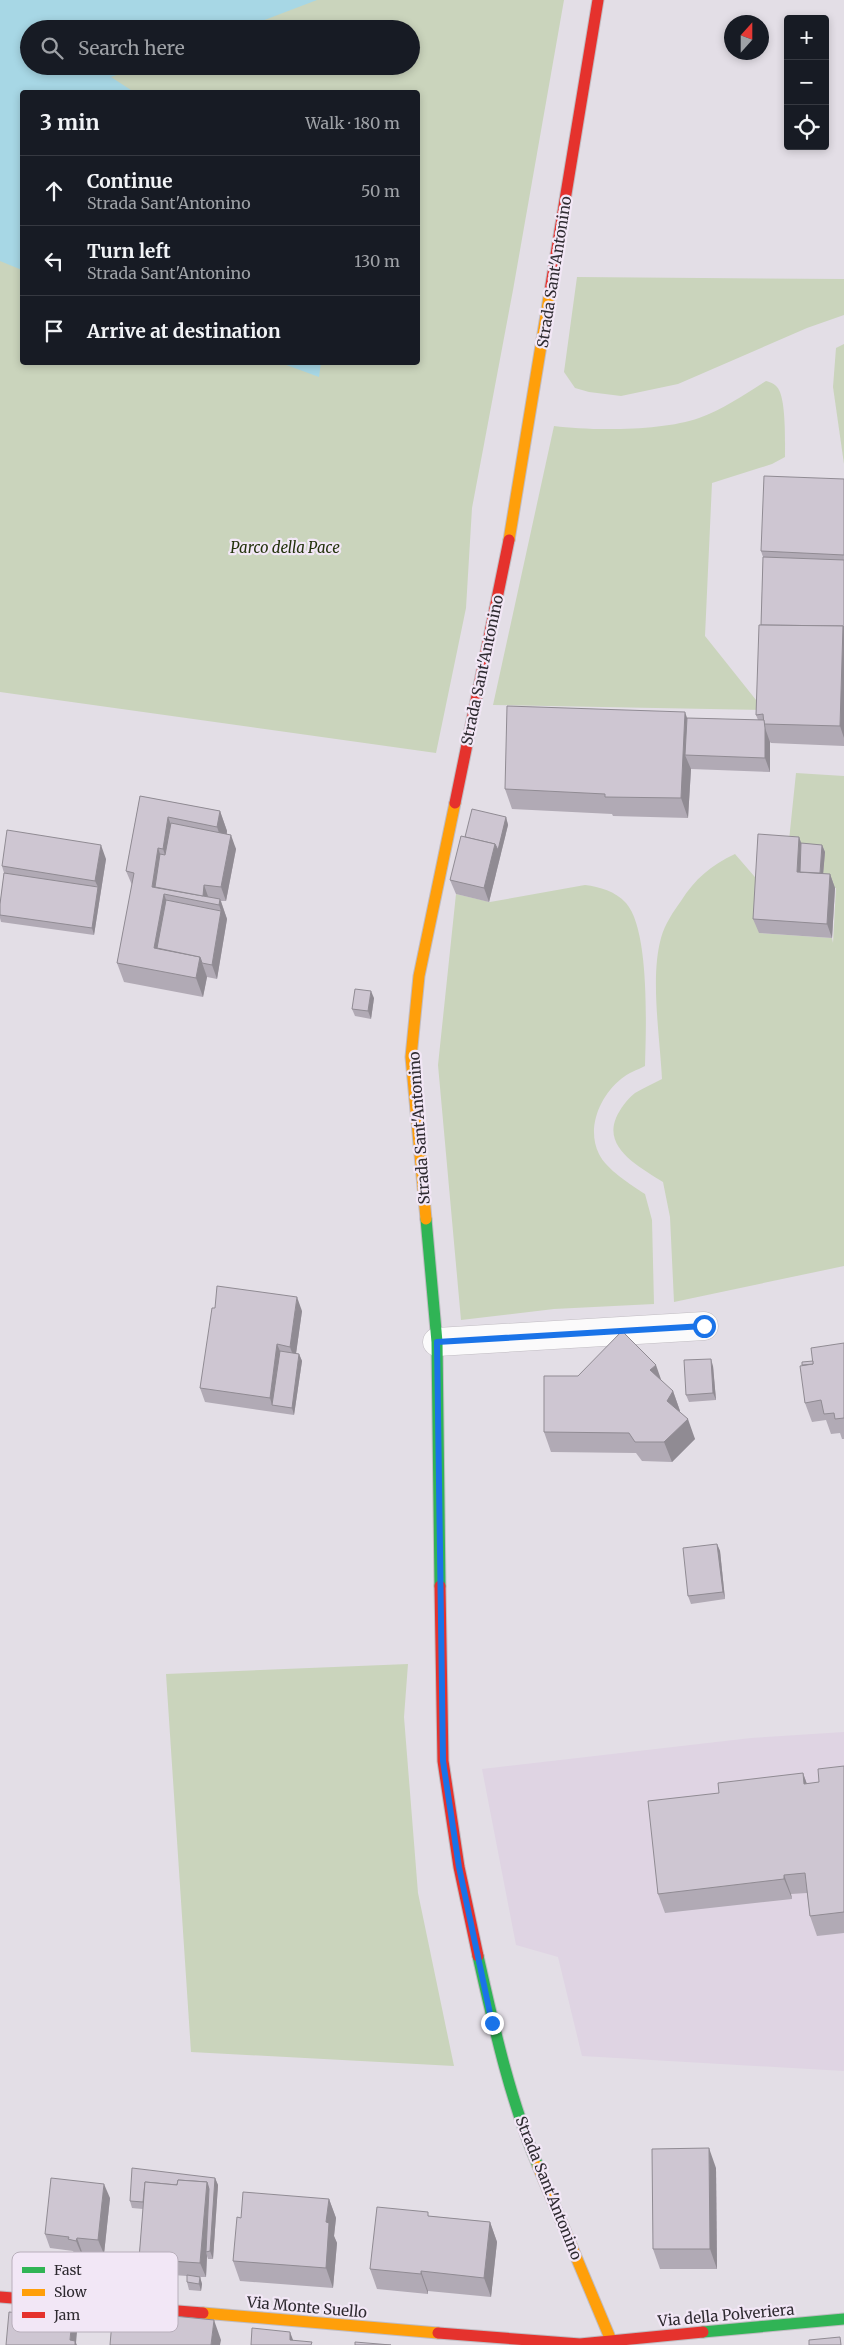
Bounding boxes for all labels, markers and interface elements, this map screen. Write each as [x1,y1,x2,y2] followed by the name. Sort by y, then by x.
[724,15,769,60] north arrow
[784,15,829,150] map controls
[784,15,829,60] button: +
[20,20,420,75] search box
[38,34,66,62] icon: search
[78,36,185,60] text: Search here
[784,60,829,105] button: −
[784,105,829,150] button: locate
[40,109,99,136] text: 3 min
[305,113,400,133] text: Walk · 180 m
[87,169,173,193] text: Continue
[40,177,68,205] icon: ahead
[361,181,400,201] text: 50 m
[87,193,251,213] text: Strada Sant'Antonino
[533,195,575,349] street label: Strada Sant'Antonino
[87,239,171,263] text: Turn left
[40,247,68,275] icon: left
[354,251,400,271] text: 130 m
[87,263,251,283] text: Strada Sant'Antonino
[40,317,68,345] icon: arrive
[87,319,281,343] text: Arrive at destination
[230,538,340,557] park label: Parco della Pace
[457,593,507,747] street label: Strada Sant'Antonino
[404,1051,434,1205] street label: Strada Sant'Antonino
[693,1315,716,1338] route start
[481,2012,504,2035] route end
[511,2113,587,2263] street label: Strada Sant'Antonino
[12,2252,178,2332] legend
[54,2261,82,2279] text: Fast
[54,2283,87,2301] text: Slow
[245,2292,368,2322] street label: Via Monte Suello
[656,2300,795,2331] street label: Via della Polveriera
[53,2306,80,2324] text: Jam

